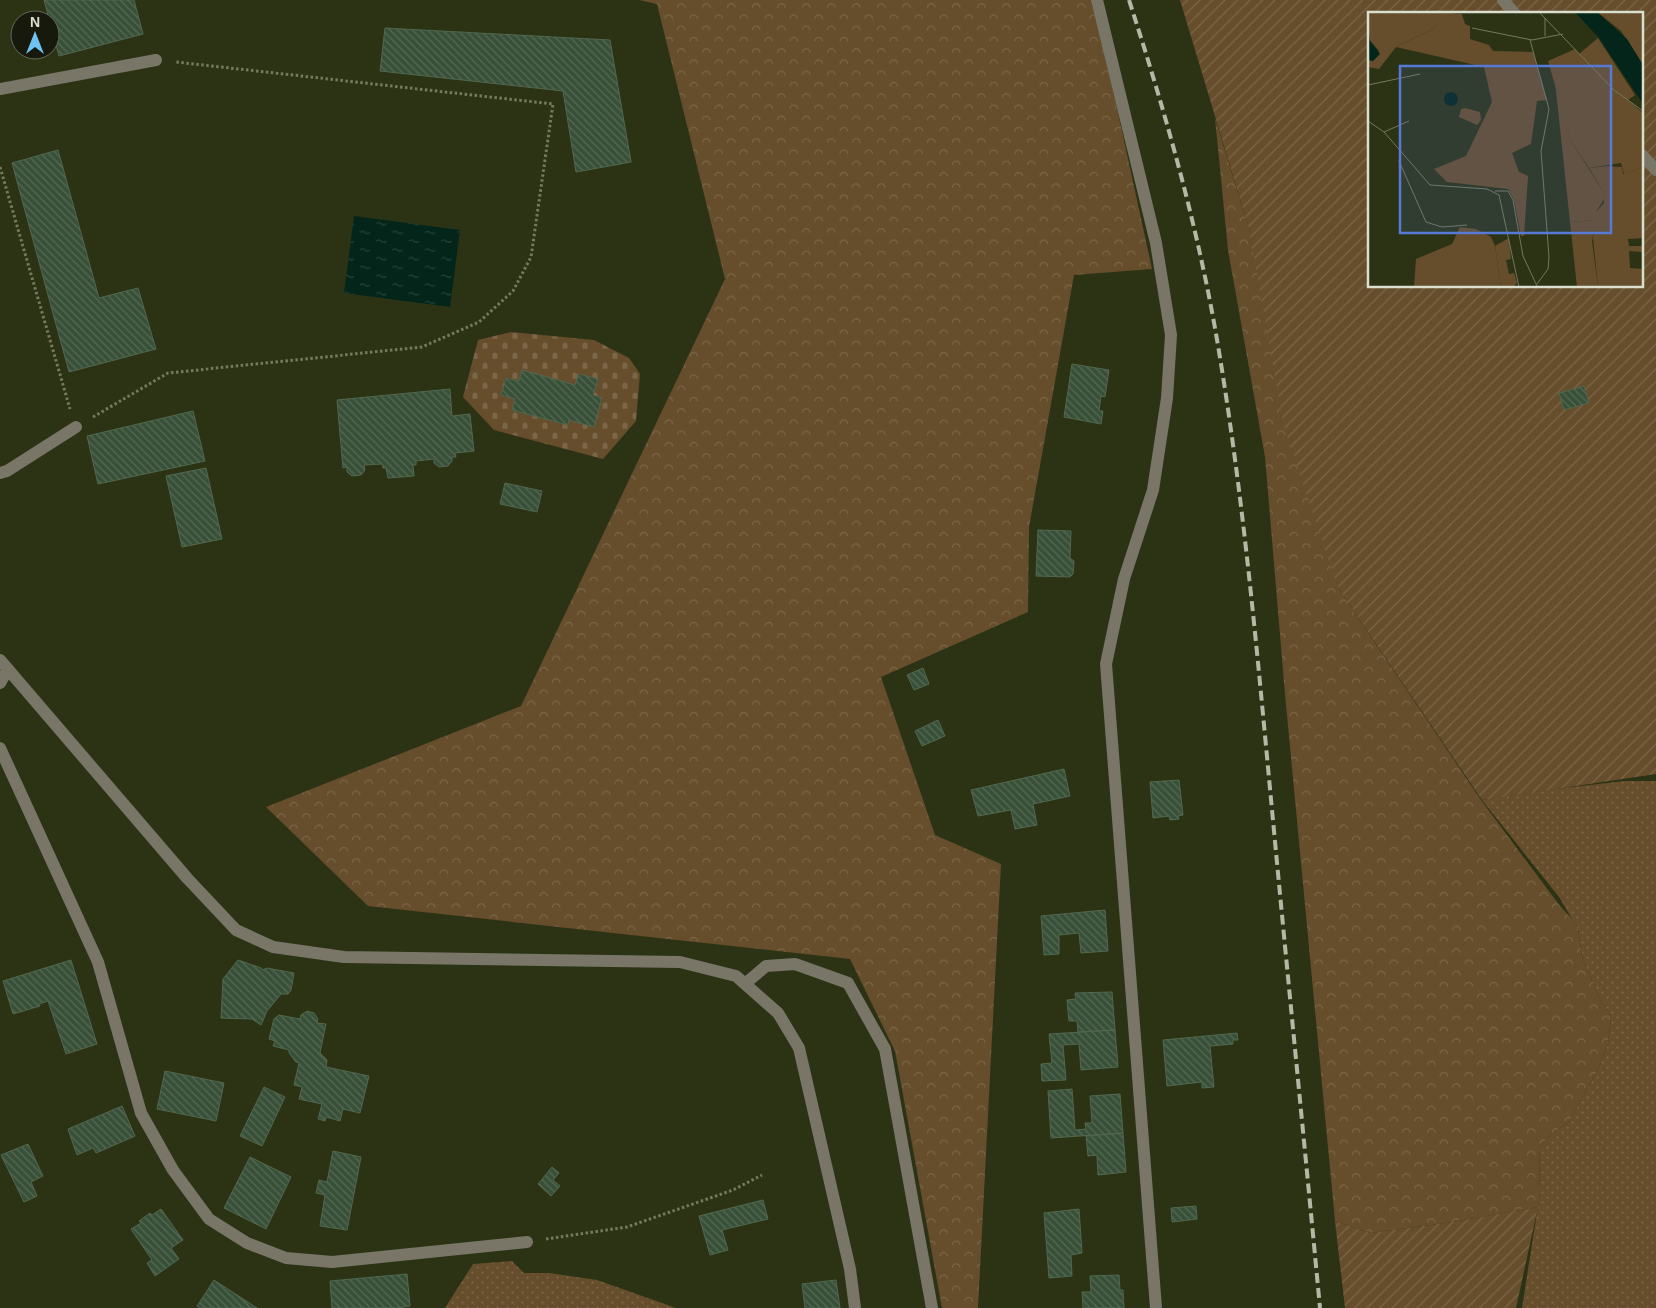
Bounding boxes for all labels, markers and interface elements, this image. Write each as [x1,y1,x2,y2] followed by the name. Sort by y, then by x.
[10,10,60,60] north arrow
[1368,12,1644,288] inset map
[30,14,40,30] text: N

